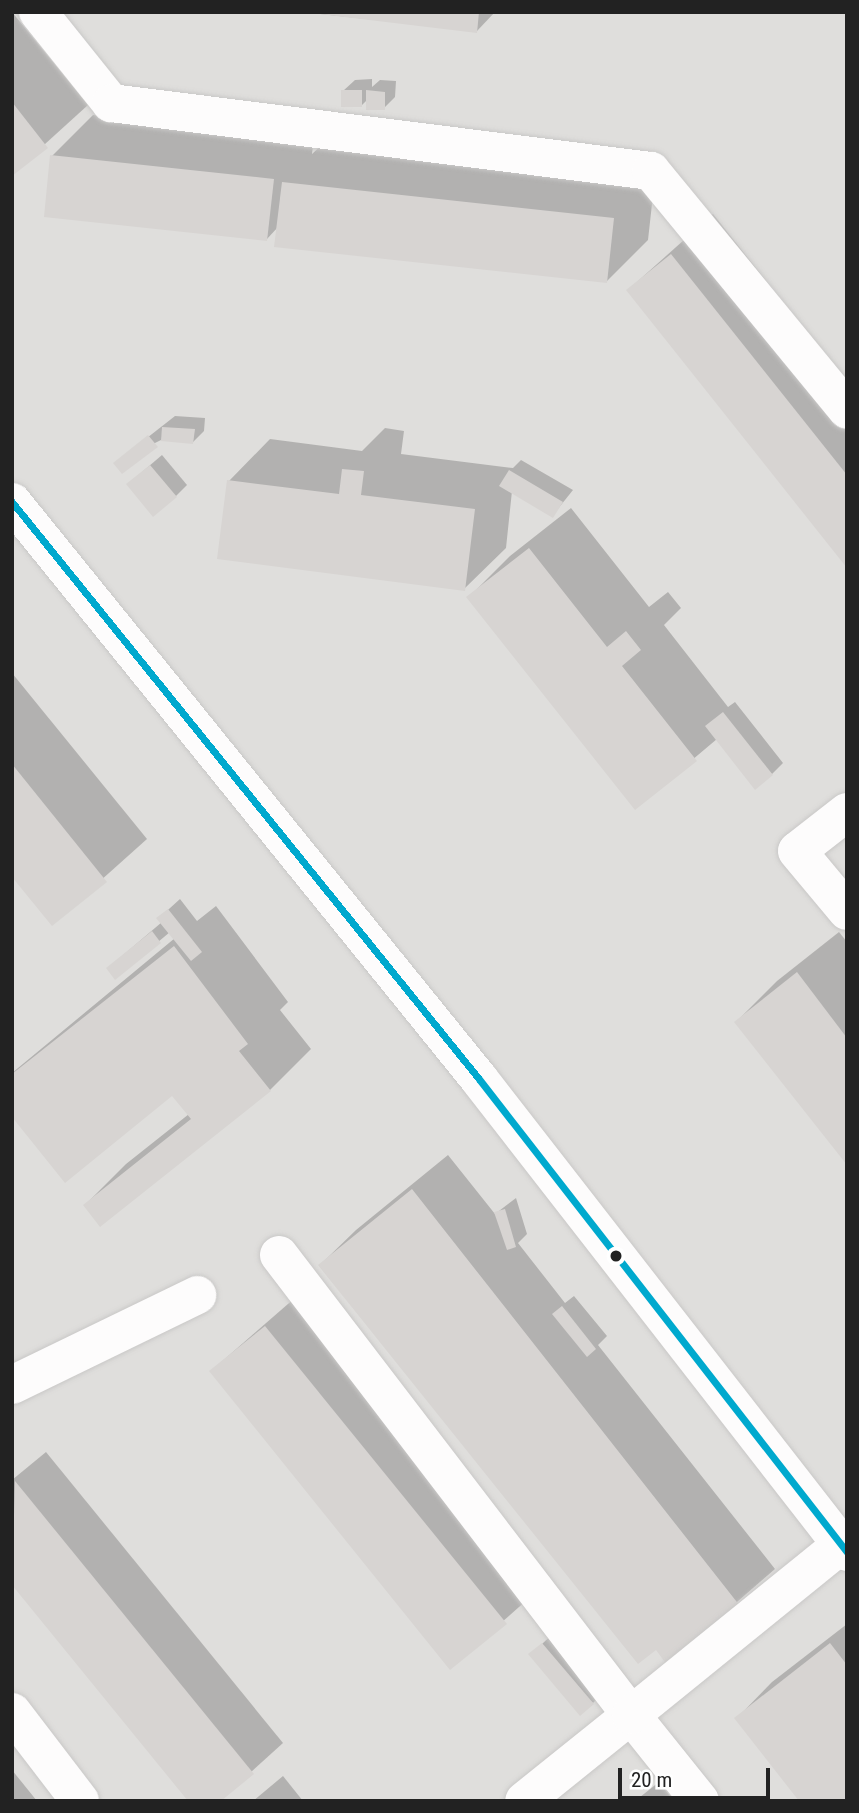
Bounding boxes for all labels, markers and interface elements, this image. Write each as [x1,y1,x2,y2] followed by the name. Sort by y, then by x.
[609,1249,623,1263] unlabelled marker
[621,1754,773,1798] scale bar
[631,1768,672,1792] text: 20 m

